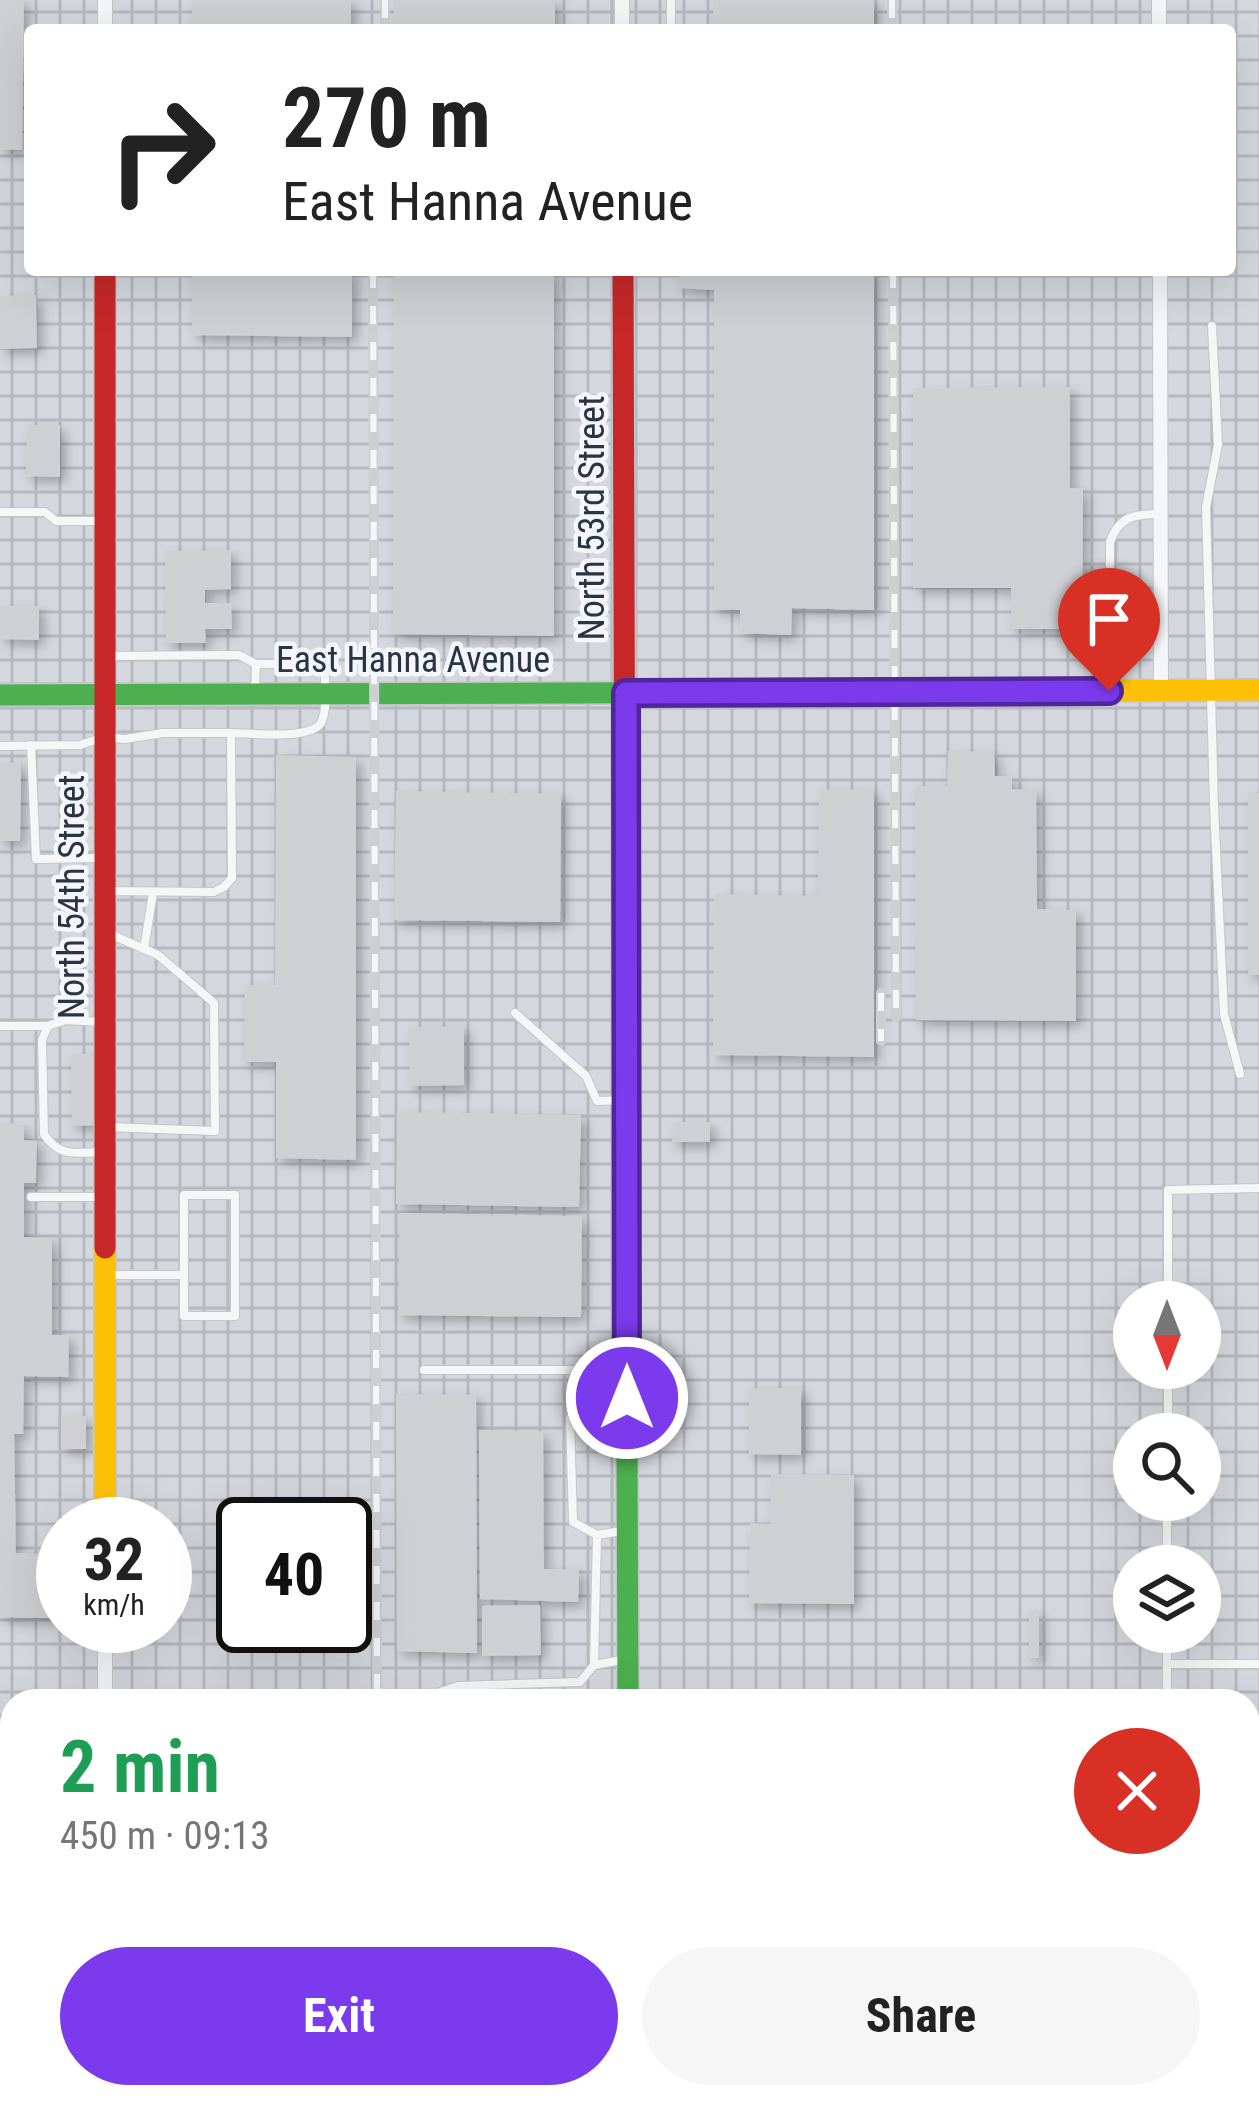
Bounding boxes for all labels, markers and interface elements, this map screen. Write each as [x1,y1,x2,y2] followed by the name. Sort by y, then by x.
[282,69,491,168] text: 270 m
[84,72,240,228] icon: right
[282,170,693,233] text: East Hanna Avenue
[571,395,613,641] street label: North 53rd Street
[1058,568,1160,691] pin
[1076,586,1142,652] icon: arrive
[276,639,550,681] street label: East Hanna Avenue
[51,775,93,1019] street label: North 54th Street
[1113,1281,1221,1389] north arrow
[1113,1281,1221,1653] map controls
[564,1335,690,1461] position arrow
[1113,1413,1221,1521] button: search
[216,1497,372,1653] speed limit sign: 40
[84,1524,144,1595] text: 32
[1113,1545,1221,1653] button: layers
[83,1587,145,1622] text: km/h
[60,1725,220,1810] text: 2 min
[1074,1728,1200,1854] button: close
[60,1813,270,1859] text: 450 m · 09:13
[60,1947,618,2085] button: Exit
[642,1947,1200,2085] button: Share

